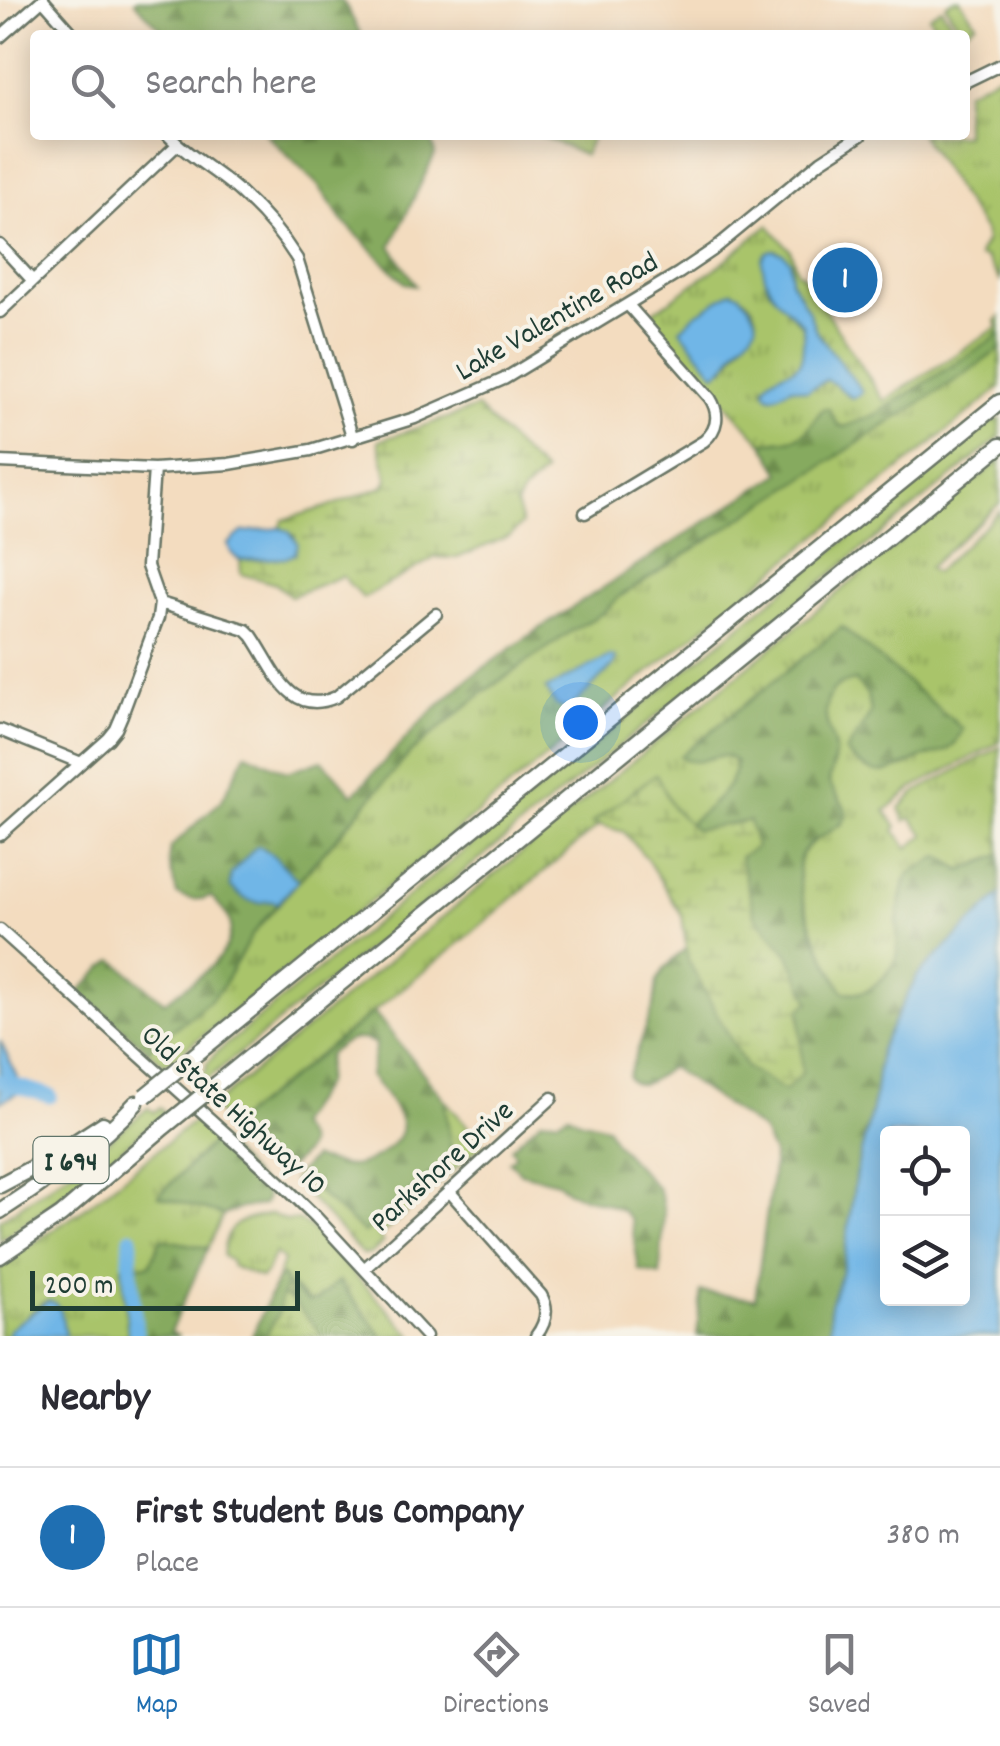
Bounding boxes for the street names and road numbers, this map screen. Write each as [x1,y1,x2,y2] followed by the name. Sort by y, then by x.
[449,243,668,395] street label: Lake Valentine Road
[129,1017,335,1208] street label: Old State Highway 10
[363,1092,525,1244] street label: Parkshore Drive
[34,1137,108,1183] road number: I 694

